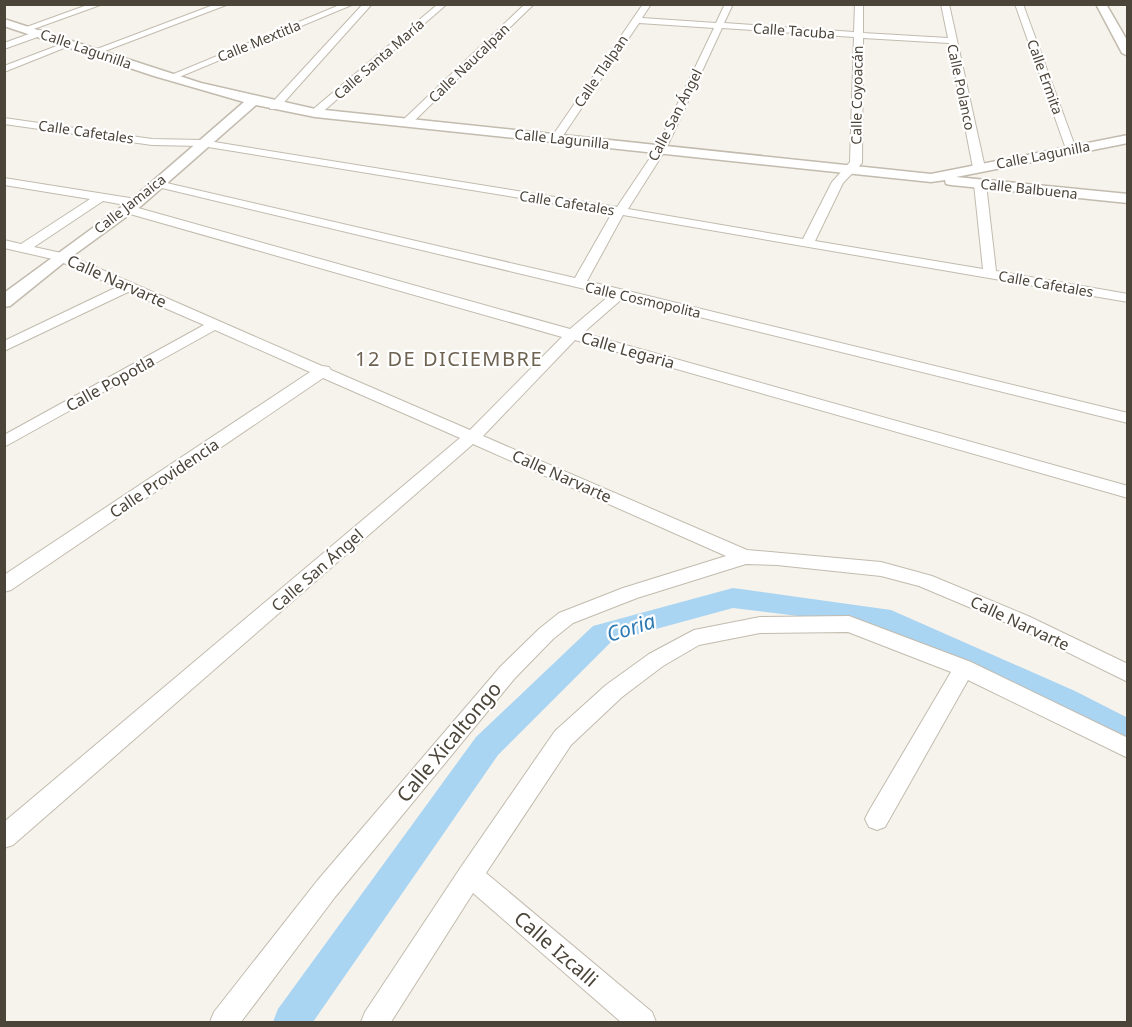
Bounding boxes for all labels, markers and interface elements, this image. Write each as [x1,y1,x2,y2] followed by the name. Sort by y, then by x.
[329,14,428,103] street label: Calle Santa María
[214,15,303,66] street label: Calle Mextitla
[753,18,836,43] street label: Calle Tacuba
[424,19,513,106] street label: Calle Naucalpan
[38,24,134,73] street label: Calle Lagunilla
[569,31,632,111] street label: Calle Tlalpan
[1023,37,1068,117] street label: Calle Ermita
[943,42,980,132] street label: Calle Polanco
[846,45,867,145] street label: Calle Coyoacán
[643,65,706,164] street label: Calle San Ángel
[37,115,135,148] street label: Calle Cafetales
[514,124,610,153] street label: Calle Lagunilla
[994,136,1091,173] street label: Calle Lagunilla
[90,170,170,238] street label: Calle Jamaica
[979,174,1079,203] street label: Calle Balbuena
[518,186,616,219] street label: Calle Cafetales
[64,249,170,313] street label: Calle Narvarte
[997,266,1095,301] street label: Calle Cafetales
[583,277,703,322] street label: Calle Cosmopolita
[579,326,677,374] street label: Calle Legaria
[355,345,543,372] district label: 12 DE DICIEMBRE
[62,350,158,416] street label: Calle Popotla
[105,433,223,523] street label: Calle Providencia
[509,444,615,508] street label: Calle Narvarte
[266,524,368,616] street label: Calle San Ángel
[967,590,1073,656] street label: Calle Narvarte
[603,606,659,648] water label: Coria
[390,676,507,808] street label: Calle Xicaltongo
[509,905,604,993] street label: Calle Izcalli

